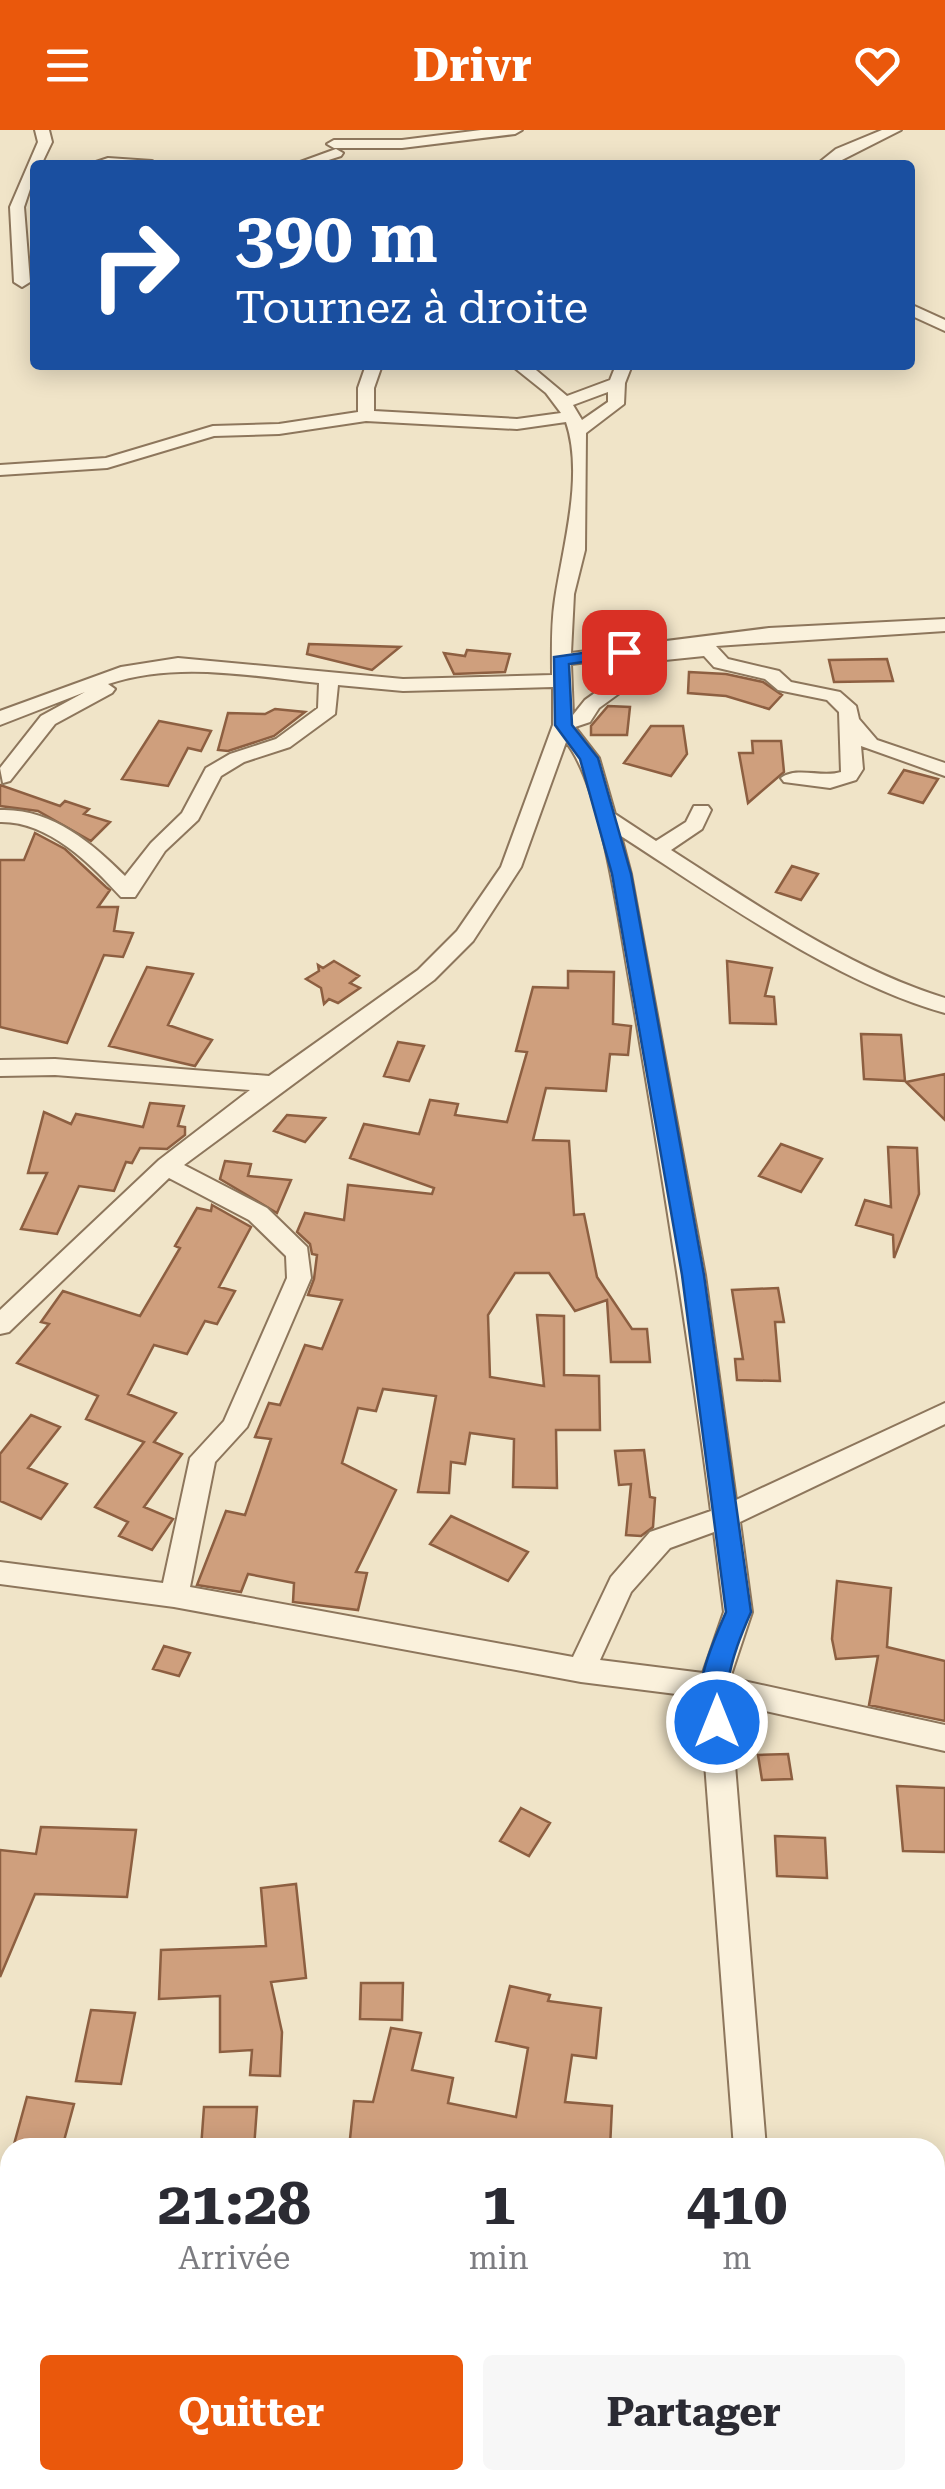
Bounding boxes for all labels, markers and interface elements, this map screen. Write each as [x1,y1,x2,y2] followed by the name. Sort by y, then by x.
[40,38,95,93] icon: menu
[850,38,905,93] icon: heart
[413,39,532,92] text: Drivr
[235,197,438,279] text: 390 m
[70,200,200,330] icon: right
[235,281,588,334] text: Tournez à droite
[582,610,667,695] pin
[597,625,652,680] icon: arrive
[665,1670,769,1774] position arrow
[158,2168,311,2239] text: 21:28
[482,2168,515,2239] text: 1
[686,2168,787,2239] text: 410
[178,2239,290,2277] text: Arrivée
[469,2239,529,2277] text: min
[722,2239,751,2277] text: m
[40,2355,463,2470] button: Quitter
[483,2355,905,2470] button: Partager

